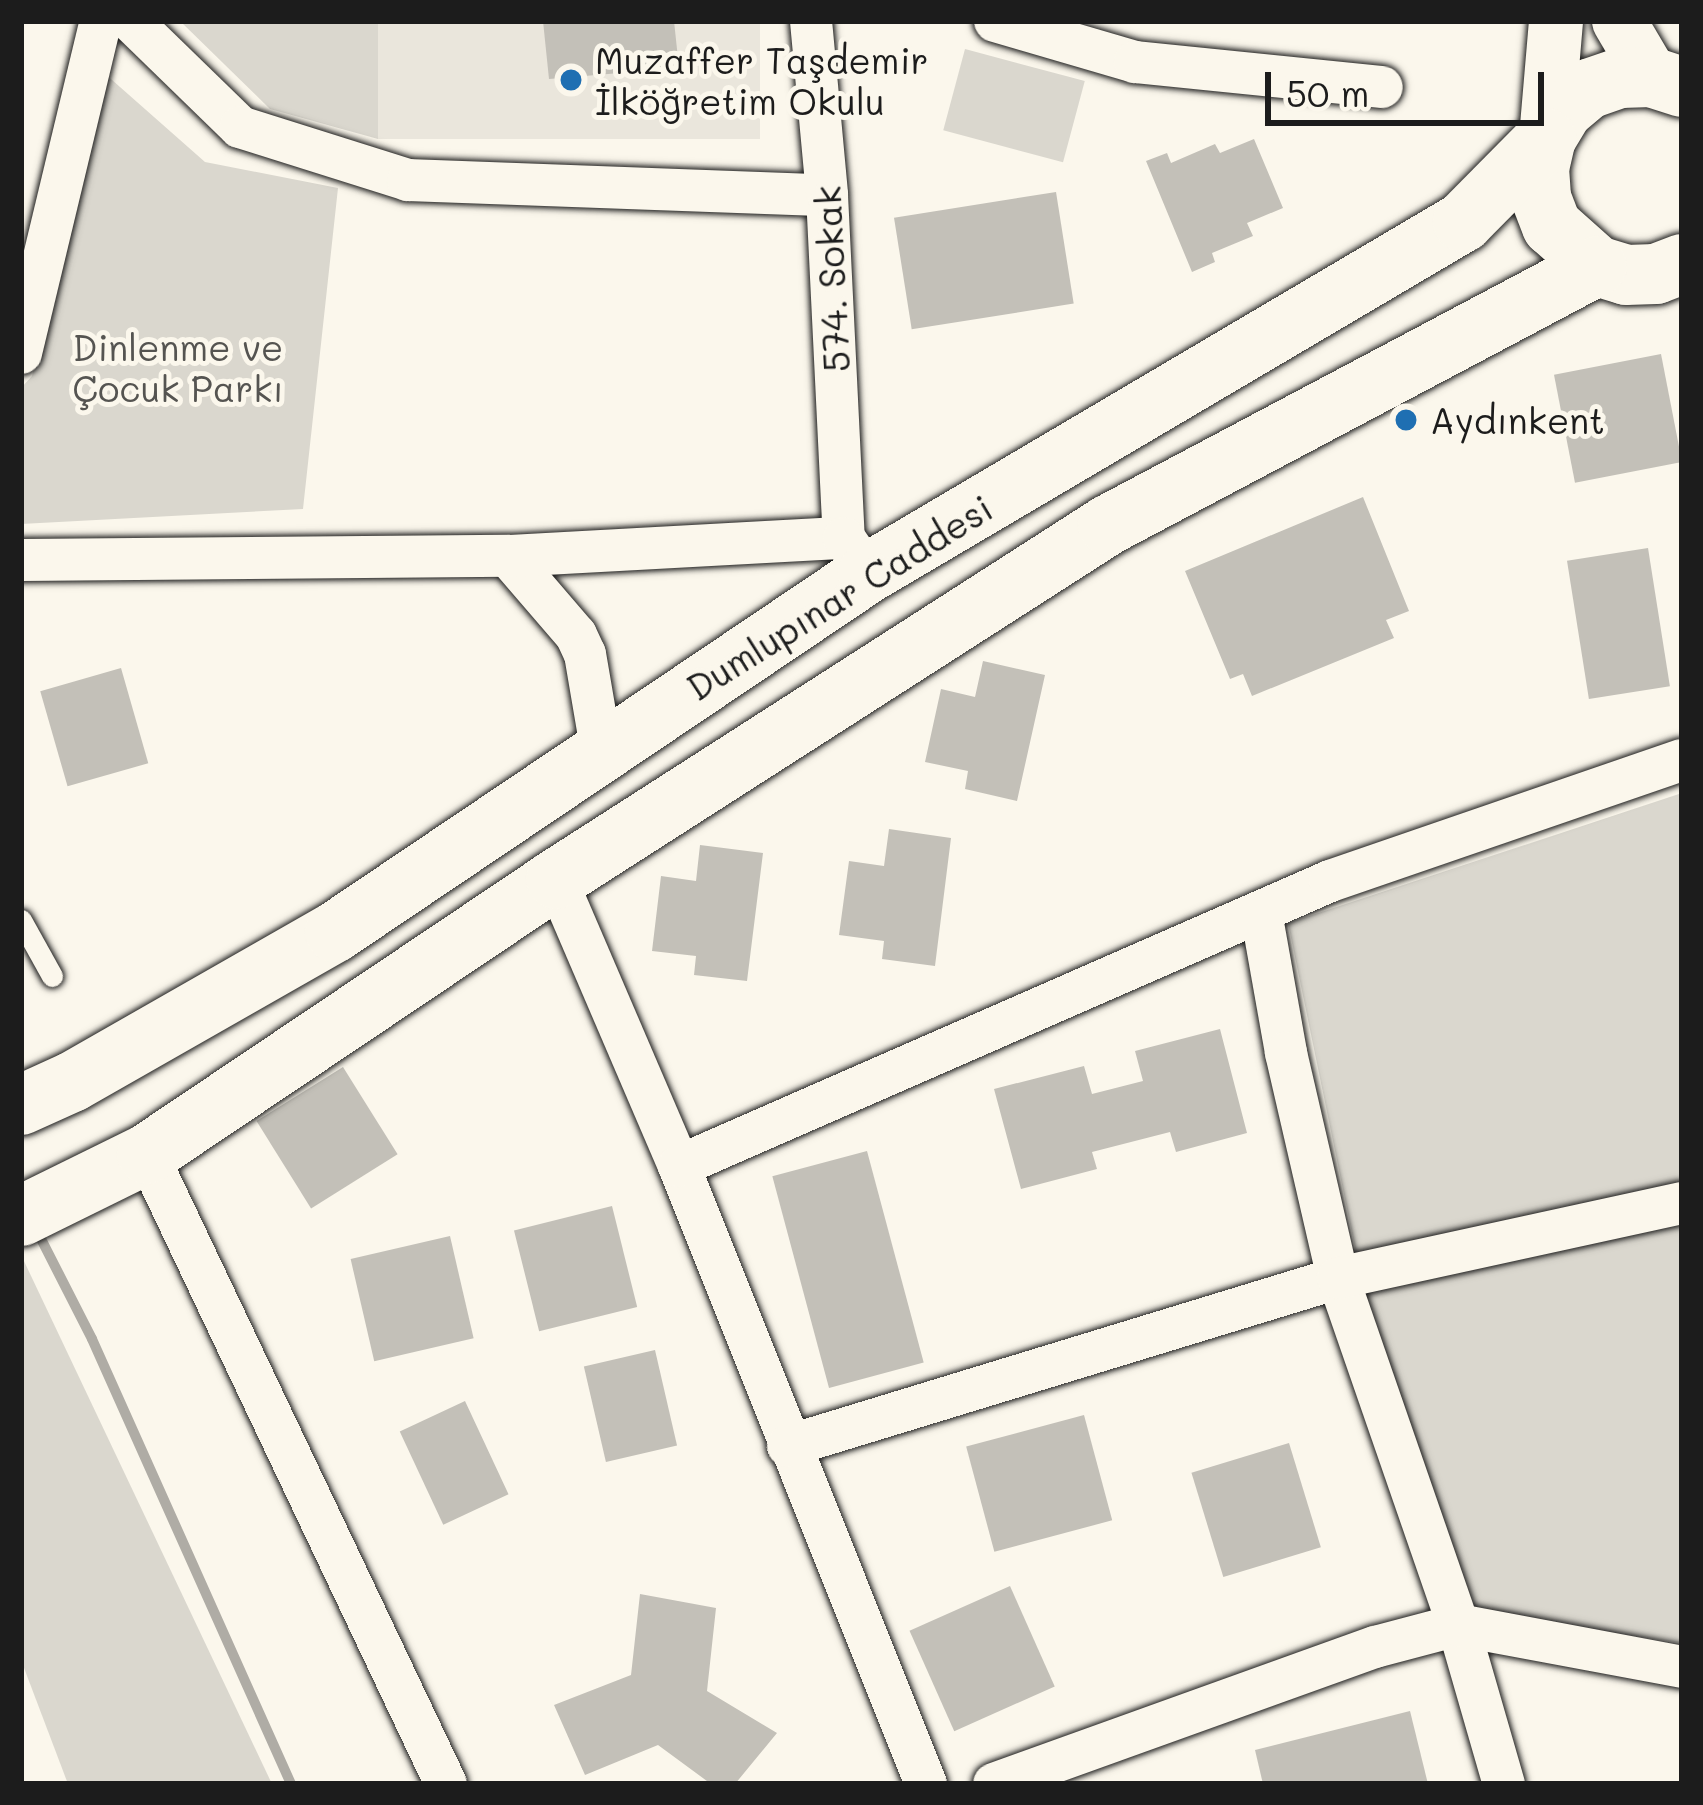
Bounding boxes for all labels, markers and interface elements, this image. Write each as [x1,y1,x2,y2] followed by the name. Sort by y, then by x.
[595,37,929,122] place label: Muzaffer Taşdemir İlköğretim Okulu
[1271,48,1550,122] scale bar
[558,67,584,93] marker: Muzaffer Taşdemir İlköğretim Okulu
[1286,69,1369,116] text: 50 m
[805,185,857,373] street label: 574. Sokak
[72,324,284,409] park label: Dinlenme ve Çocuk Parkı
[1430,398,1605,442] place label: Aydınkent
[1393,407,1419,433] marker: Aydınkent
[678,485,1000,709] street label: Dumlupınar Caddesi

